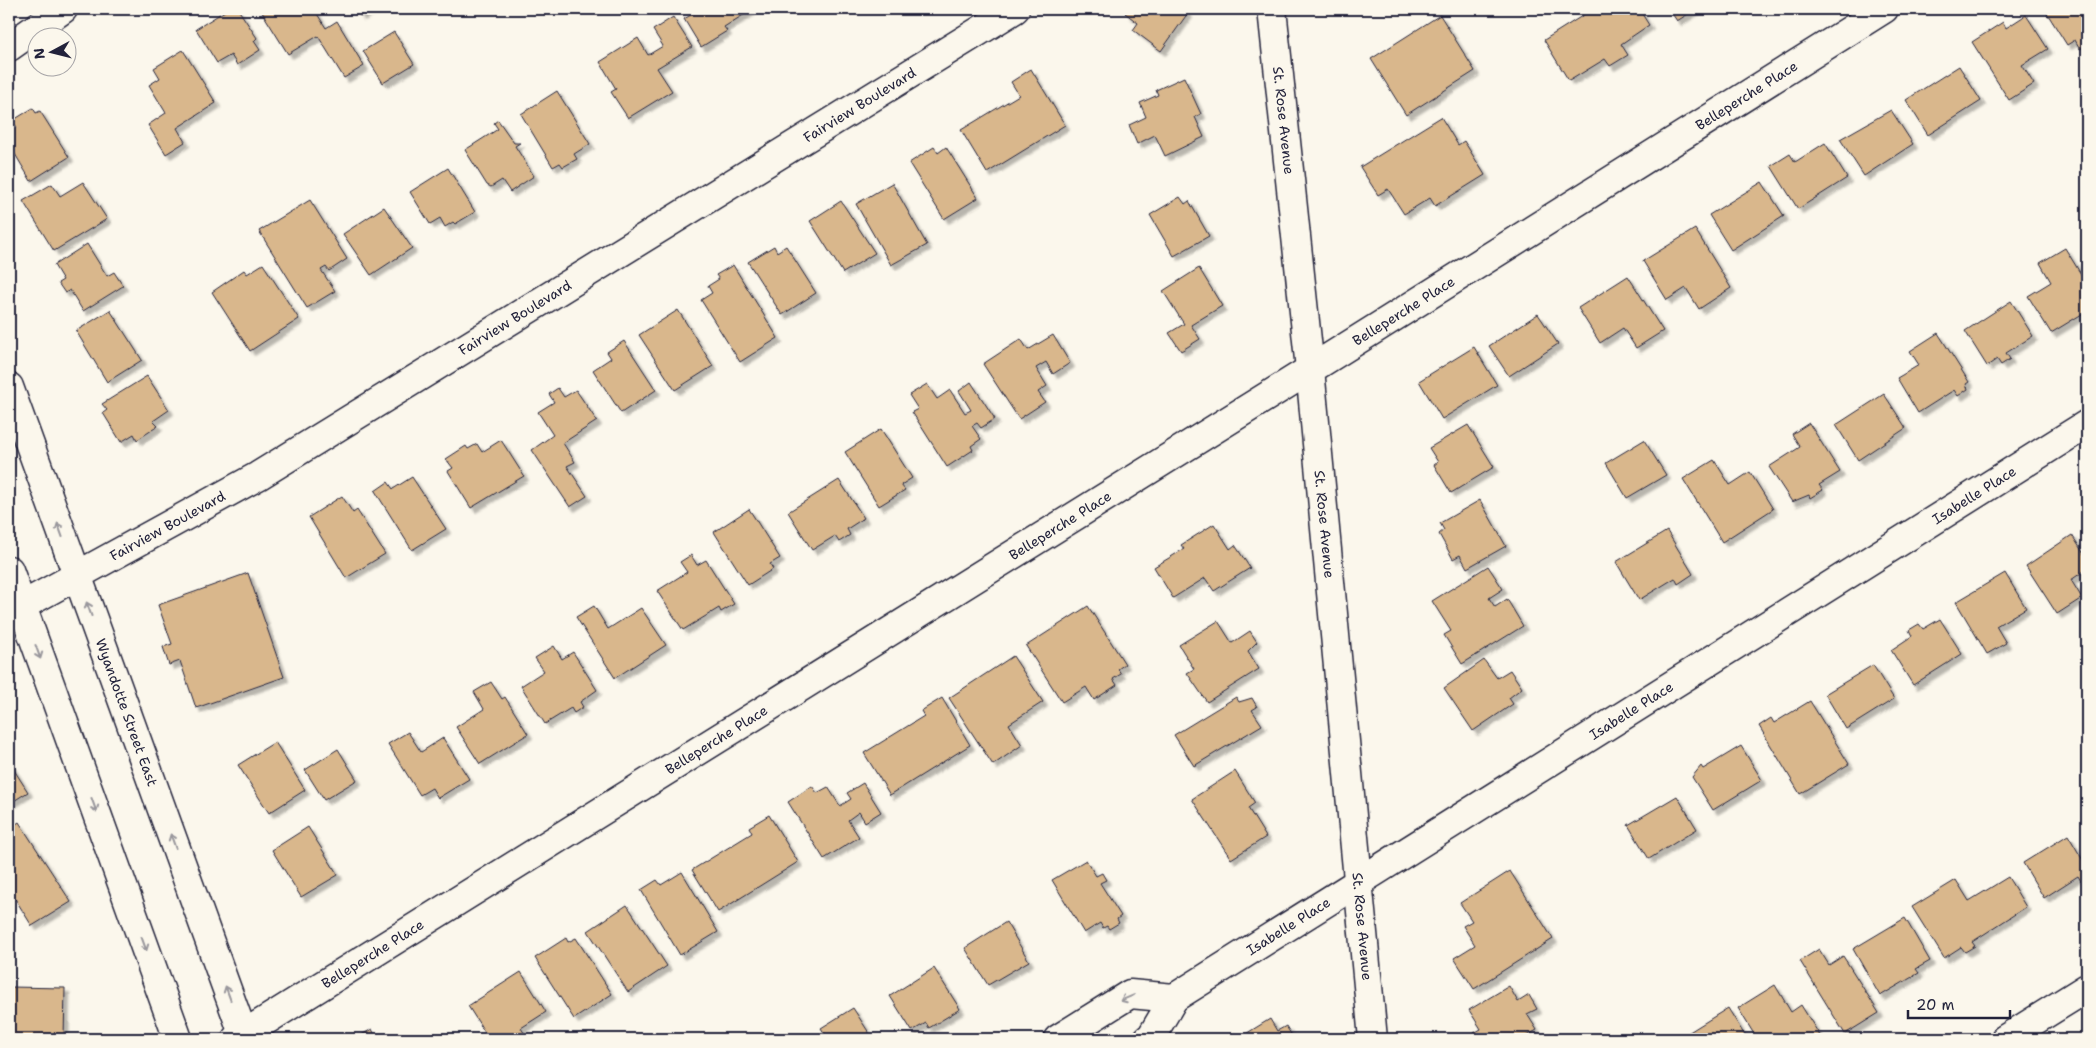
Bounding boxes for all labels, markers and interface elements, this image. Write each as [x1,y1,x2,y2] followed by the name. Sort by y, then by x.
[28,28,78,78] north arrow
[29,47,49,60] text: N
[1692,57,1801,134] street label: Belleperche Place
[800,63,919,147] street label: Fairview Boulevard
[1269,66,1298,175] street label: St. Rose Avenue
[1349,272,1458,350] street label: Belleperche Place
[455,276,575,359] street label: Fairview Boulevard
[1929,462,2019,528] street label: Isabelle Place
[1311,470,1339,579] street label: St. Rose Avenue
[107,487,229,565] street label: Fairview Boulevard
[1005,487,1115,564] street label: Belleperche Place
[55,523,64,538] one-way arrow
[84,602,93,618] one-way arrow
[92,636,162,789] street label: Wyandotte Street East
[34,644,43,659] one-way arrow
[1586,677,1677,744] street label: Isabelle Place
[662,701,771,778] street label: Belleperche Place
[90,797,99,812] one-way arrow
[168,833,177,849] one-way arrow
[1348,872,1376,981] street label: St. Rose Avenue
[1243,893,1334,959] street label: Isabelle Place
[318,915,427,993] street label: Belleperche Place
[140,935,149,951] one-way arrow
[223,986,232,1002] one-way arrow
[1908,988,2011,1020] scale bar
[1119,994,1134,1003] one-way arrow
[1916,995,1955,1015] text: 20 m

